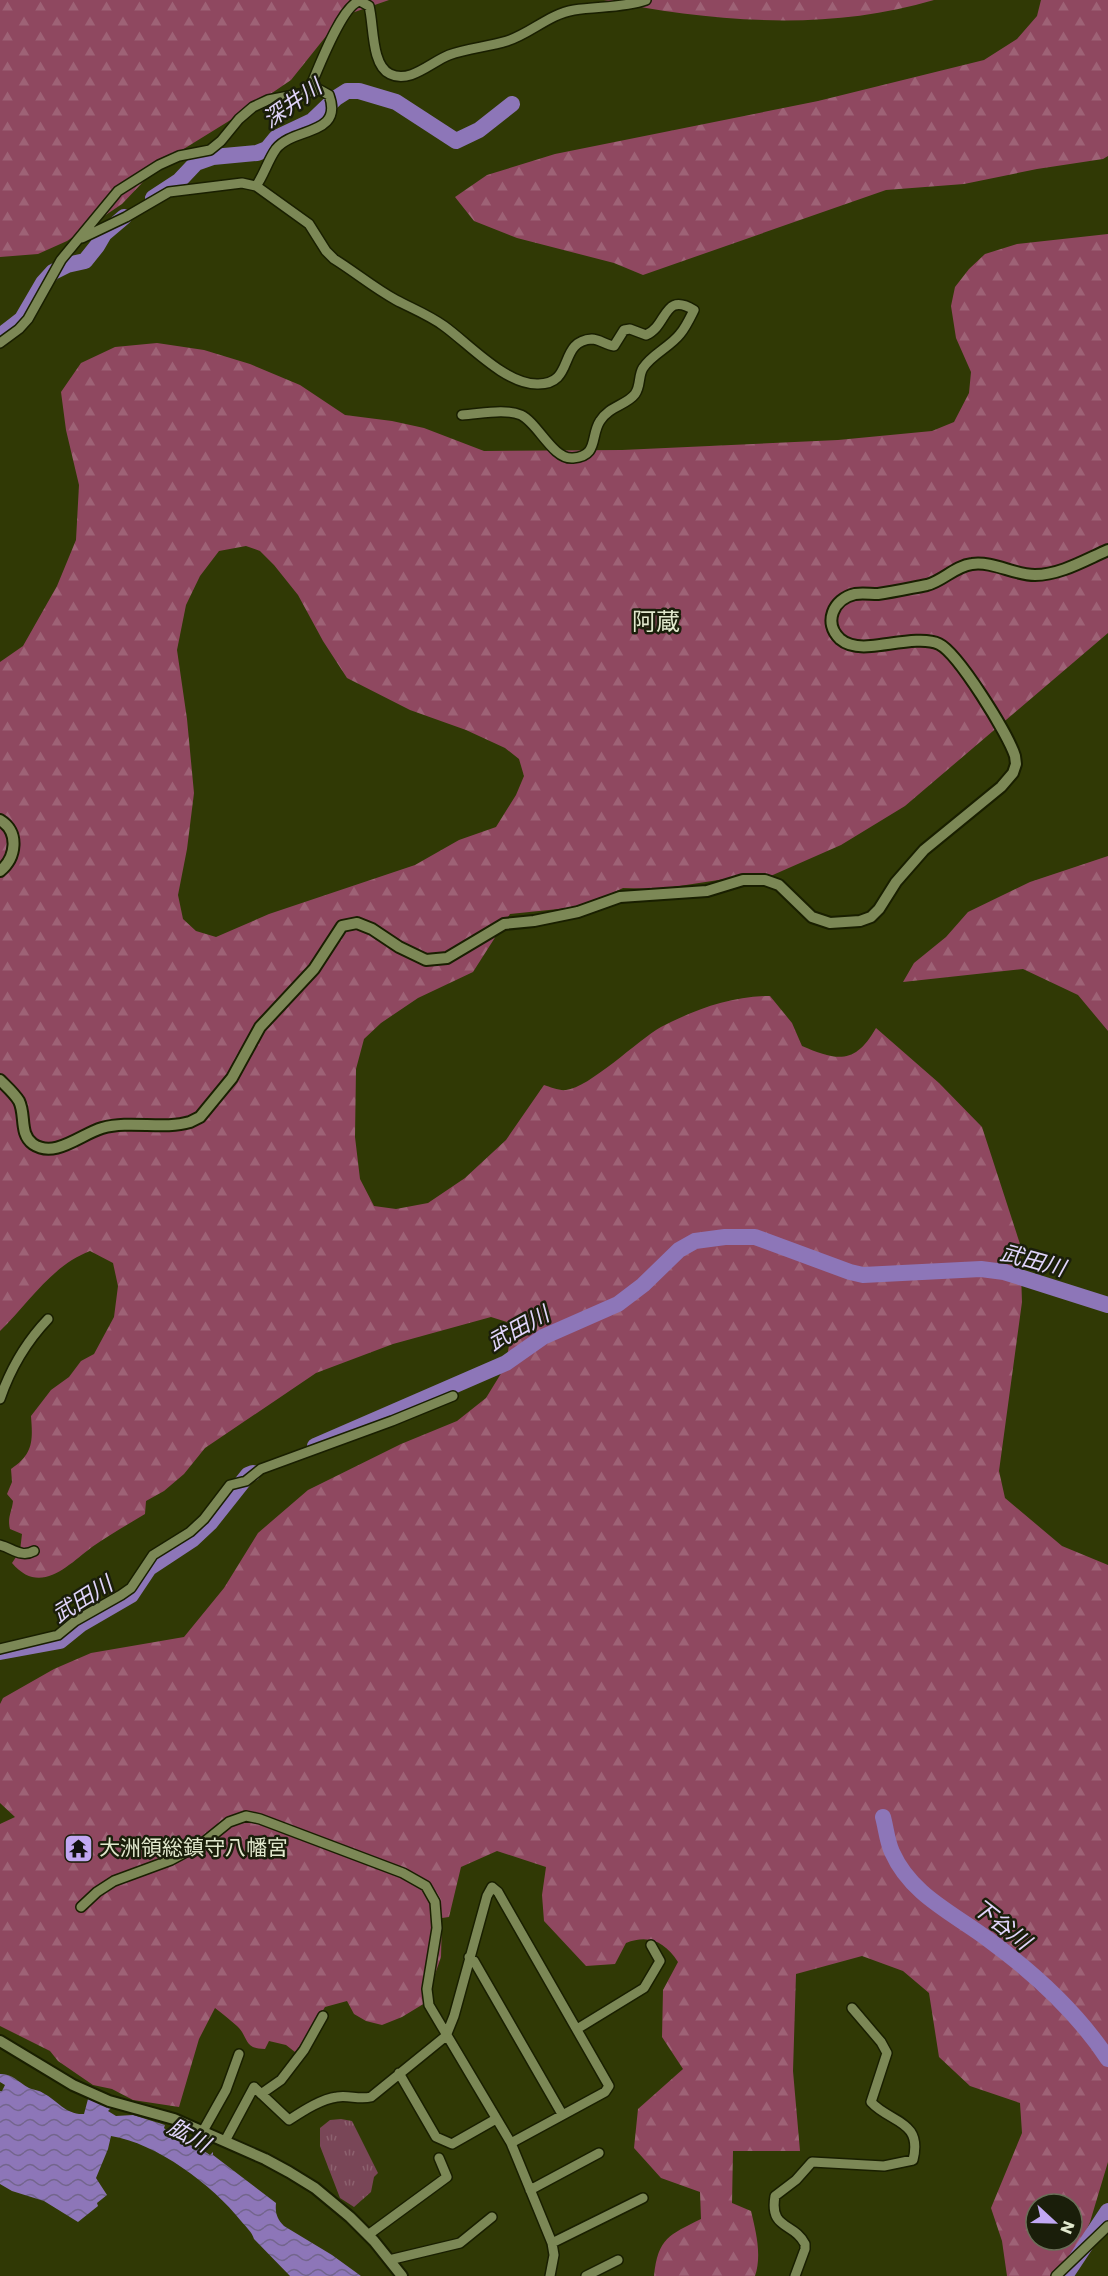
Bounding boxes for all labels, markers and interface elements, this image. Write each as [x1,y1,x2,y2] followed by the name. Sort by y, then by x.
[256,71,330,135] water label: 深井川
[632,605,680,638] district label: 阿蔵
[997,1237,1071,1285] water label: 武田川
[482,1298,556,1358] water label: 武田川
[46,1568,120,1630] water label: 武田川
[62,1832,94,1864] temple icon: 大洲領総鎮守八幡宮
[99,1833,288,1862] place label: 大洲領総鎮守八幡宮
[966,1892,1039,1958] water label: 下谷川
[162,2111,217,2161] water label: 肱川
[1024,2192,1084,2252] north arrow
[1055,2218,1080,2237] text: N

